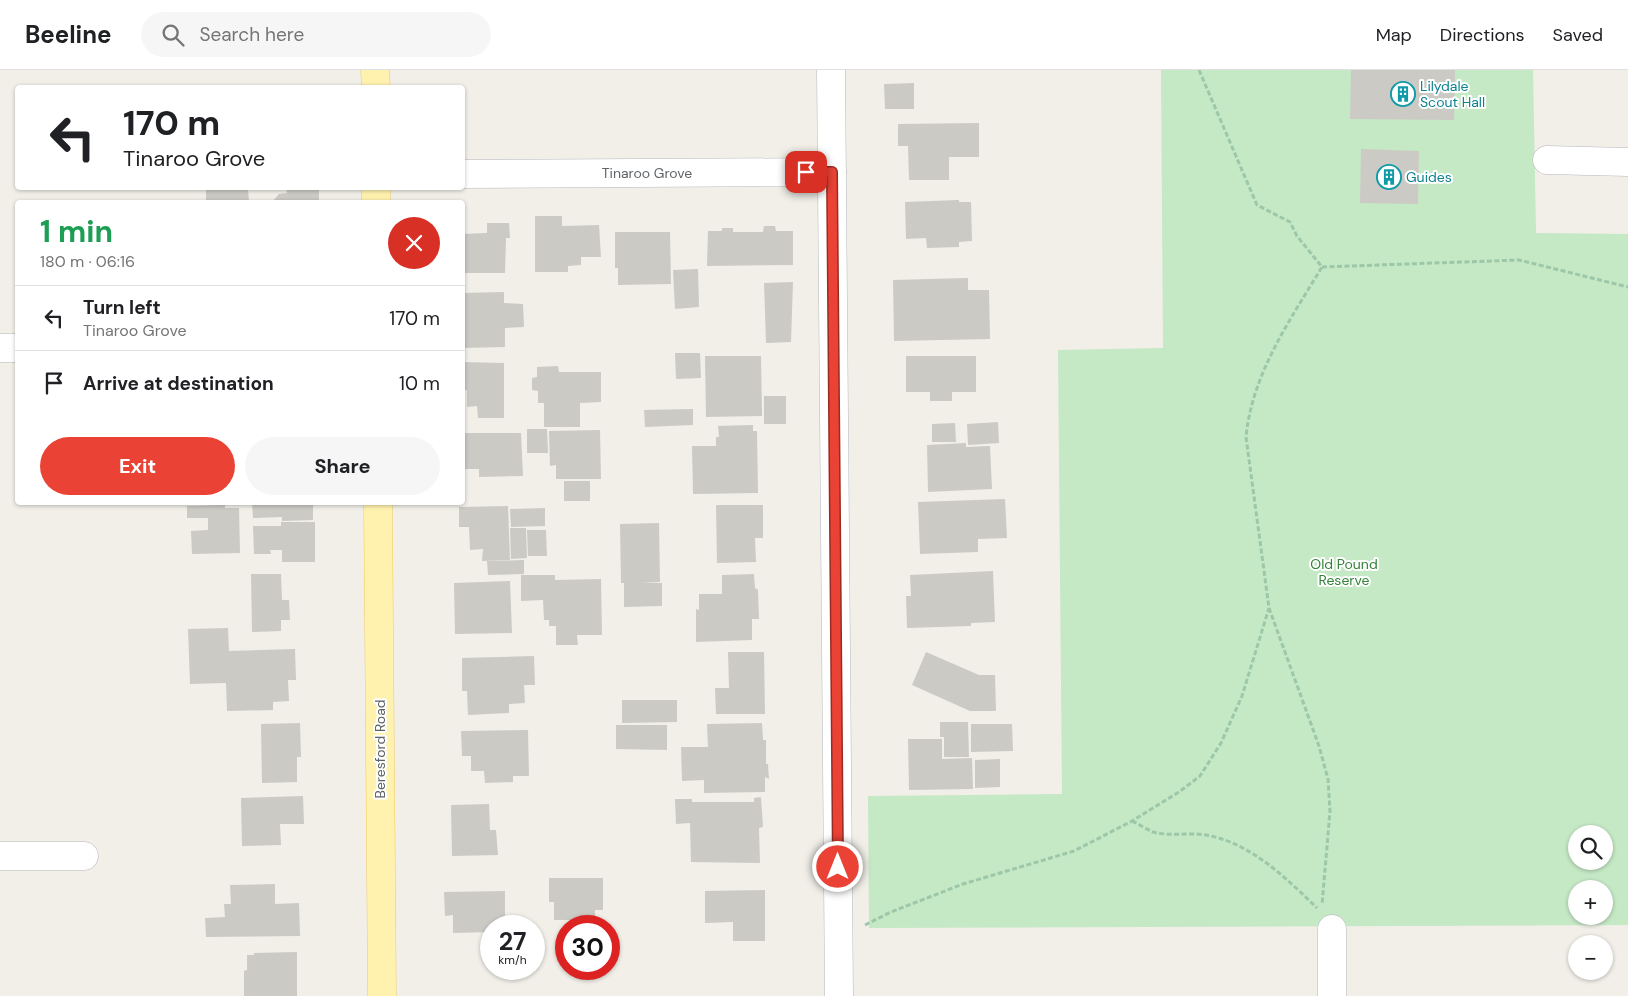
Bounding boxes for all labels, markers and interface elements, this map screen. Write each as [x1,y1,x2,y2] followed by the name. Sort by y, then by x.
[141,12,491,57] search box
[25,19,111,50] text: Beeline
[159,21,187,49] icon: search
[199,22,304,47] text: Search here
[1376,23,1412,47] text: Map
[1440,23,1525,47] text: Directions
[1553,23,1603,47] text: Saved
[1420,77,1485,111] place label: Lilydale Scout Hall
[1390,81,1416,107] building icon: Lilydale Scout Hall
[123,100,220,146] text: 170 m
[40,105,105,170] icon: left
[123,144,265,173] text: Tinaroo Grove
[785,151,827,193] pin
[792,158,820,186] icon: arrive
[602,164,692,182] street label: Tinaroo Grove
[1376,164,1402,190] building icon: Guides
[1406,168,1452,186] place label: Guides
[40,212,113,251] text: 1 min
[388,217,440,269] button: close
[40,251,135,272] text: 180 m · 06:16
[83,295,161,320] text: Turn left
[40,304,68,332] icon: left
[389,306,440,331] text: 170 m
[83,320,187,341] text: Tinaroo Grove
[40,369,68,397] icon: arrive
[83,371,274,396] text: Arrive at destination
[399,371,440,396] text: 10 m
[40,437,235,495] button: Exit
[245,437,440,495] button: Share
[1310,555,1378,589] park label: Old Pound Reserve
[371,699,389,799] street label: Beresford Road
[1568,825,1613,980] map controls
[1568,825,1613,870] button: search
[811,840,863,892] position arrow
[1568,880,1613,925] button: +
[555,915,620,980] speed limit sign: 30
[499,925,526,958] text: 27
[1568,935,1613,980] button: −
[498,952,527,968] text: km/h

